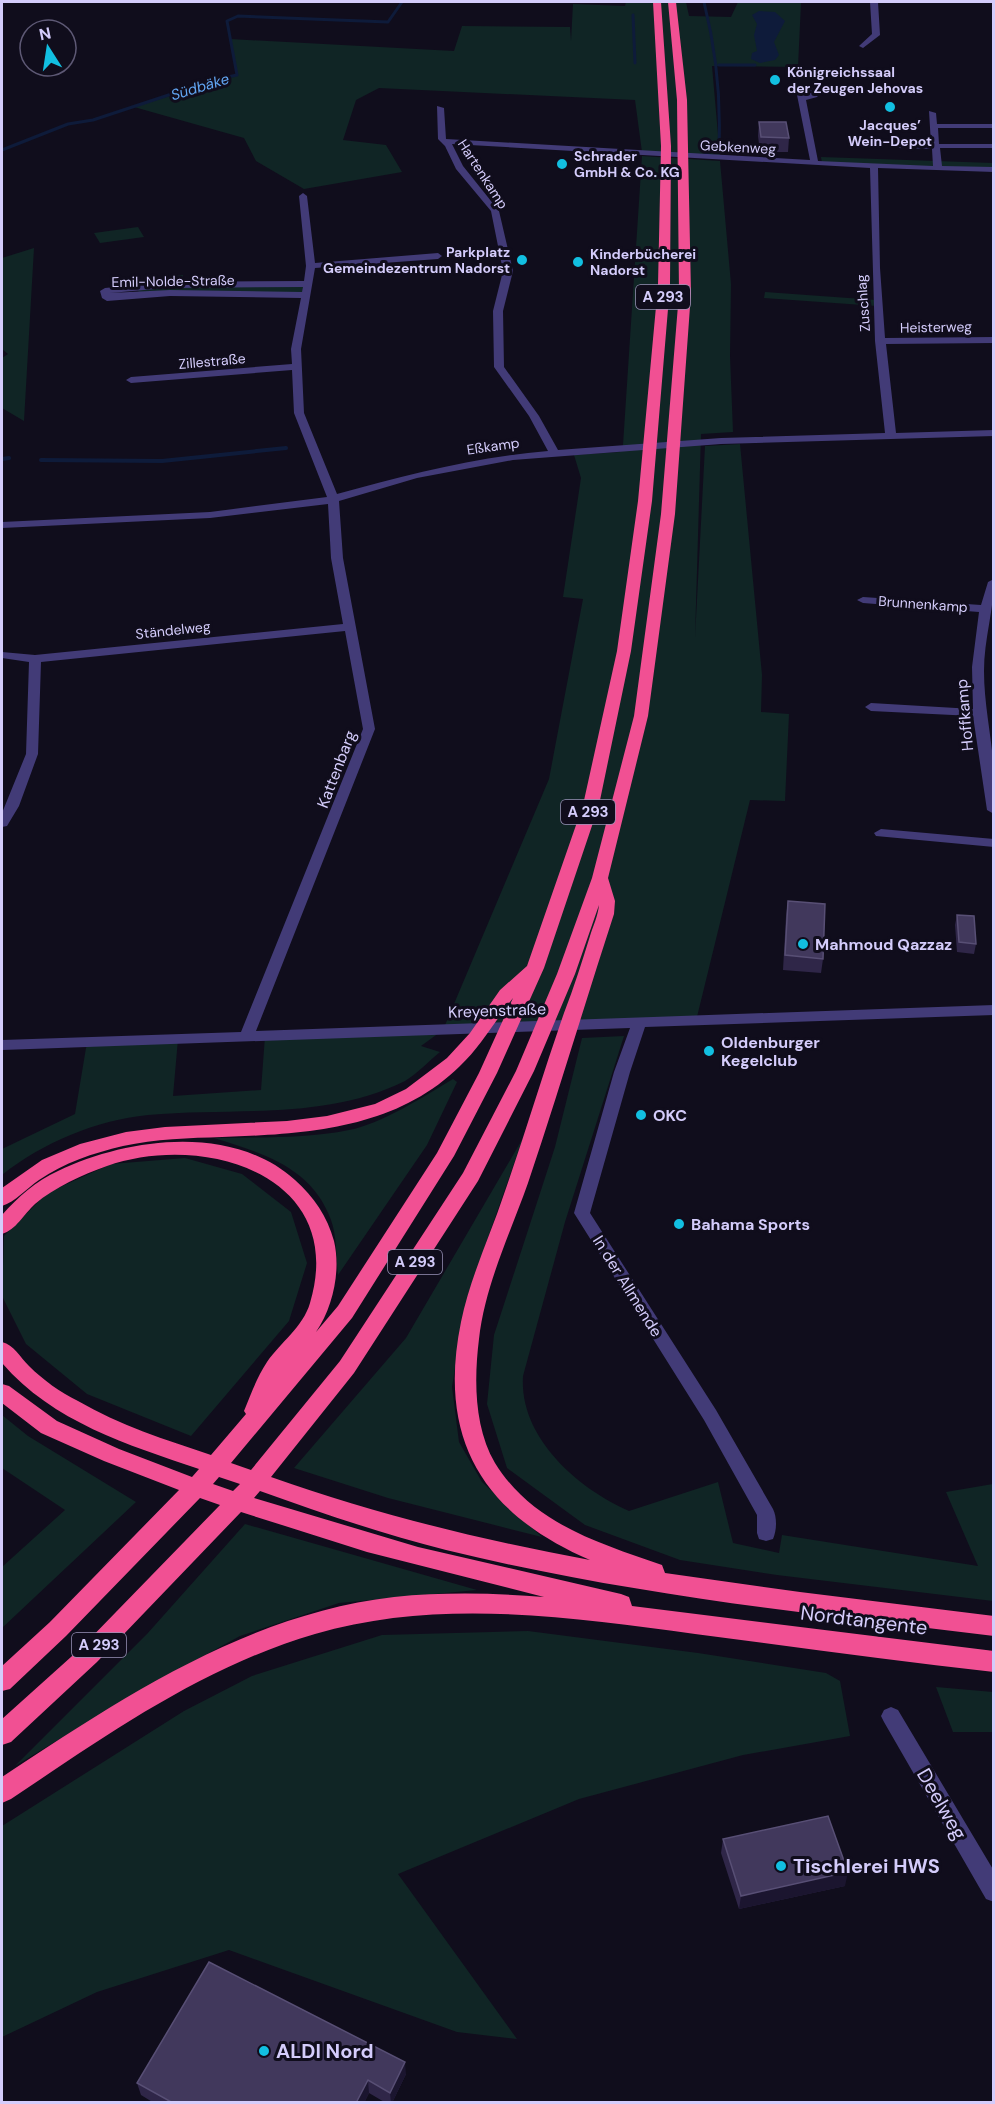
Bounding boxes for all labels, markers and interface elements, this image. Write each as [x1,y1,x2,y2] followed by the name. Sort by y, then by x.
[18,18,78,78] north arrow
[37,22,53,45] text: N
[787,63,923,97] place label: Königreichssaal der Zeugen Jehovas
[168,69,232,105] water label: Südbäke
[768,73,782,87] marker: Königreichssaal der Zeugen Jehovas
[883,100,897,114] marker: Jacques’ Wein-Depot
[848,116,932,150] place label: Jacques’ Wein-Depot
[454,136,512,212] street label: Hartenkamp
[700,136,777,158] street label: Gebkenweg
[574,147,680,181] place label: Schrader GmbH & Co. KG
[555,157,569,171] marker: Schrader GmbH & Co. KG
[323,243,510,277] place label: Parkplatz Gemeindezentrum Nadorst
[590,245,696,279] place label: Kinderbücherei Nadorst
[515,253,529,267] marker: Parkplatz Gemeindezentrum Nadorst
[571,255,585,269] marker: Kinderbücherei Nadorst
[111,271,235,291] street label: Emil-Nolde-Straße
[852,274,874,332] street label: Zuschlag
[636,285,690,309] road number: A 293
[900,317,972,337] street label: Heisterweg
[178,349,246,373] street label: Zillestraße
[466,433,521,459] street label: Eßkamp
[878,592,969,616] street label: Brunnenkamp
[135,617,212,643] street label: Ständelweg
[951,678,978,752] street label: Hoffkamp
[312,727,361,811] street label: Kattenbarg
[561,800,615,824] road number: A 293
[815,934,952,955] place label: Mahmoud Qazzaz
[796,937,810,951] marker: Mahmoud Qazzaz
[448,998,546,1023] street label: Kreyenstraße
[721,1032,820,1071] place label: Oldenburger Kegelclub
[702,1044,716,1058] marker: Oldenburger Kegelclub
[653,1105,687,1126] place label: OKC
[634,1108,648,1122] marker: OKC
[691,1214,810,1235] place label: Bahama Sports
[672,1217,686,1231] marker: Bahama Sports
[588,1232,667,1341] street label: In der Allmende
[388,1250,442,1274] road number: A 293
[799,1599,929,1641] street label: Nordtangente
[72,1633,126,1657] road number: A 293
[911,1764,973,1844] street label: Deelweg
[793,1853,940,1879] place label: Tischlerei HWS
[774,1859,788,1873] marker: Tischlerei HWS
[276,2038,374,2064] place label: ALDI Nord
[257,2044,271,2058] marker: ALDI Nord

